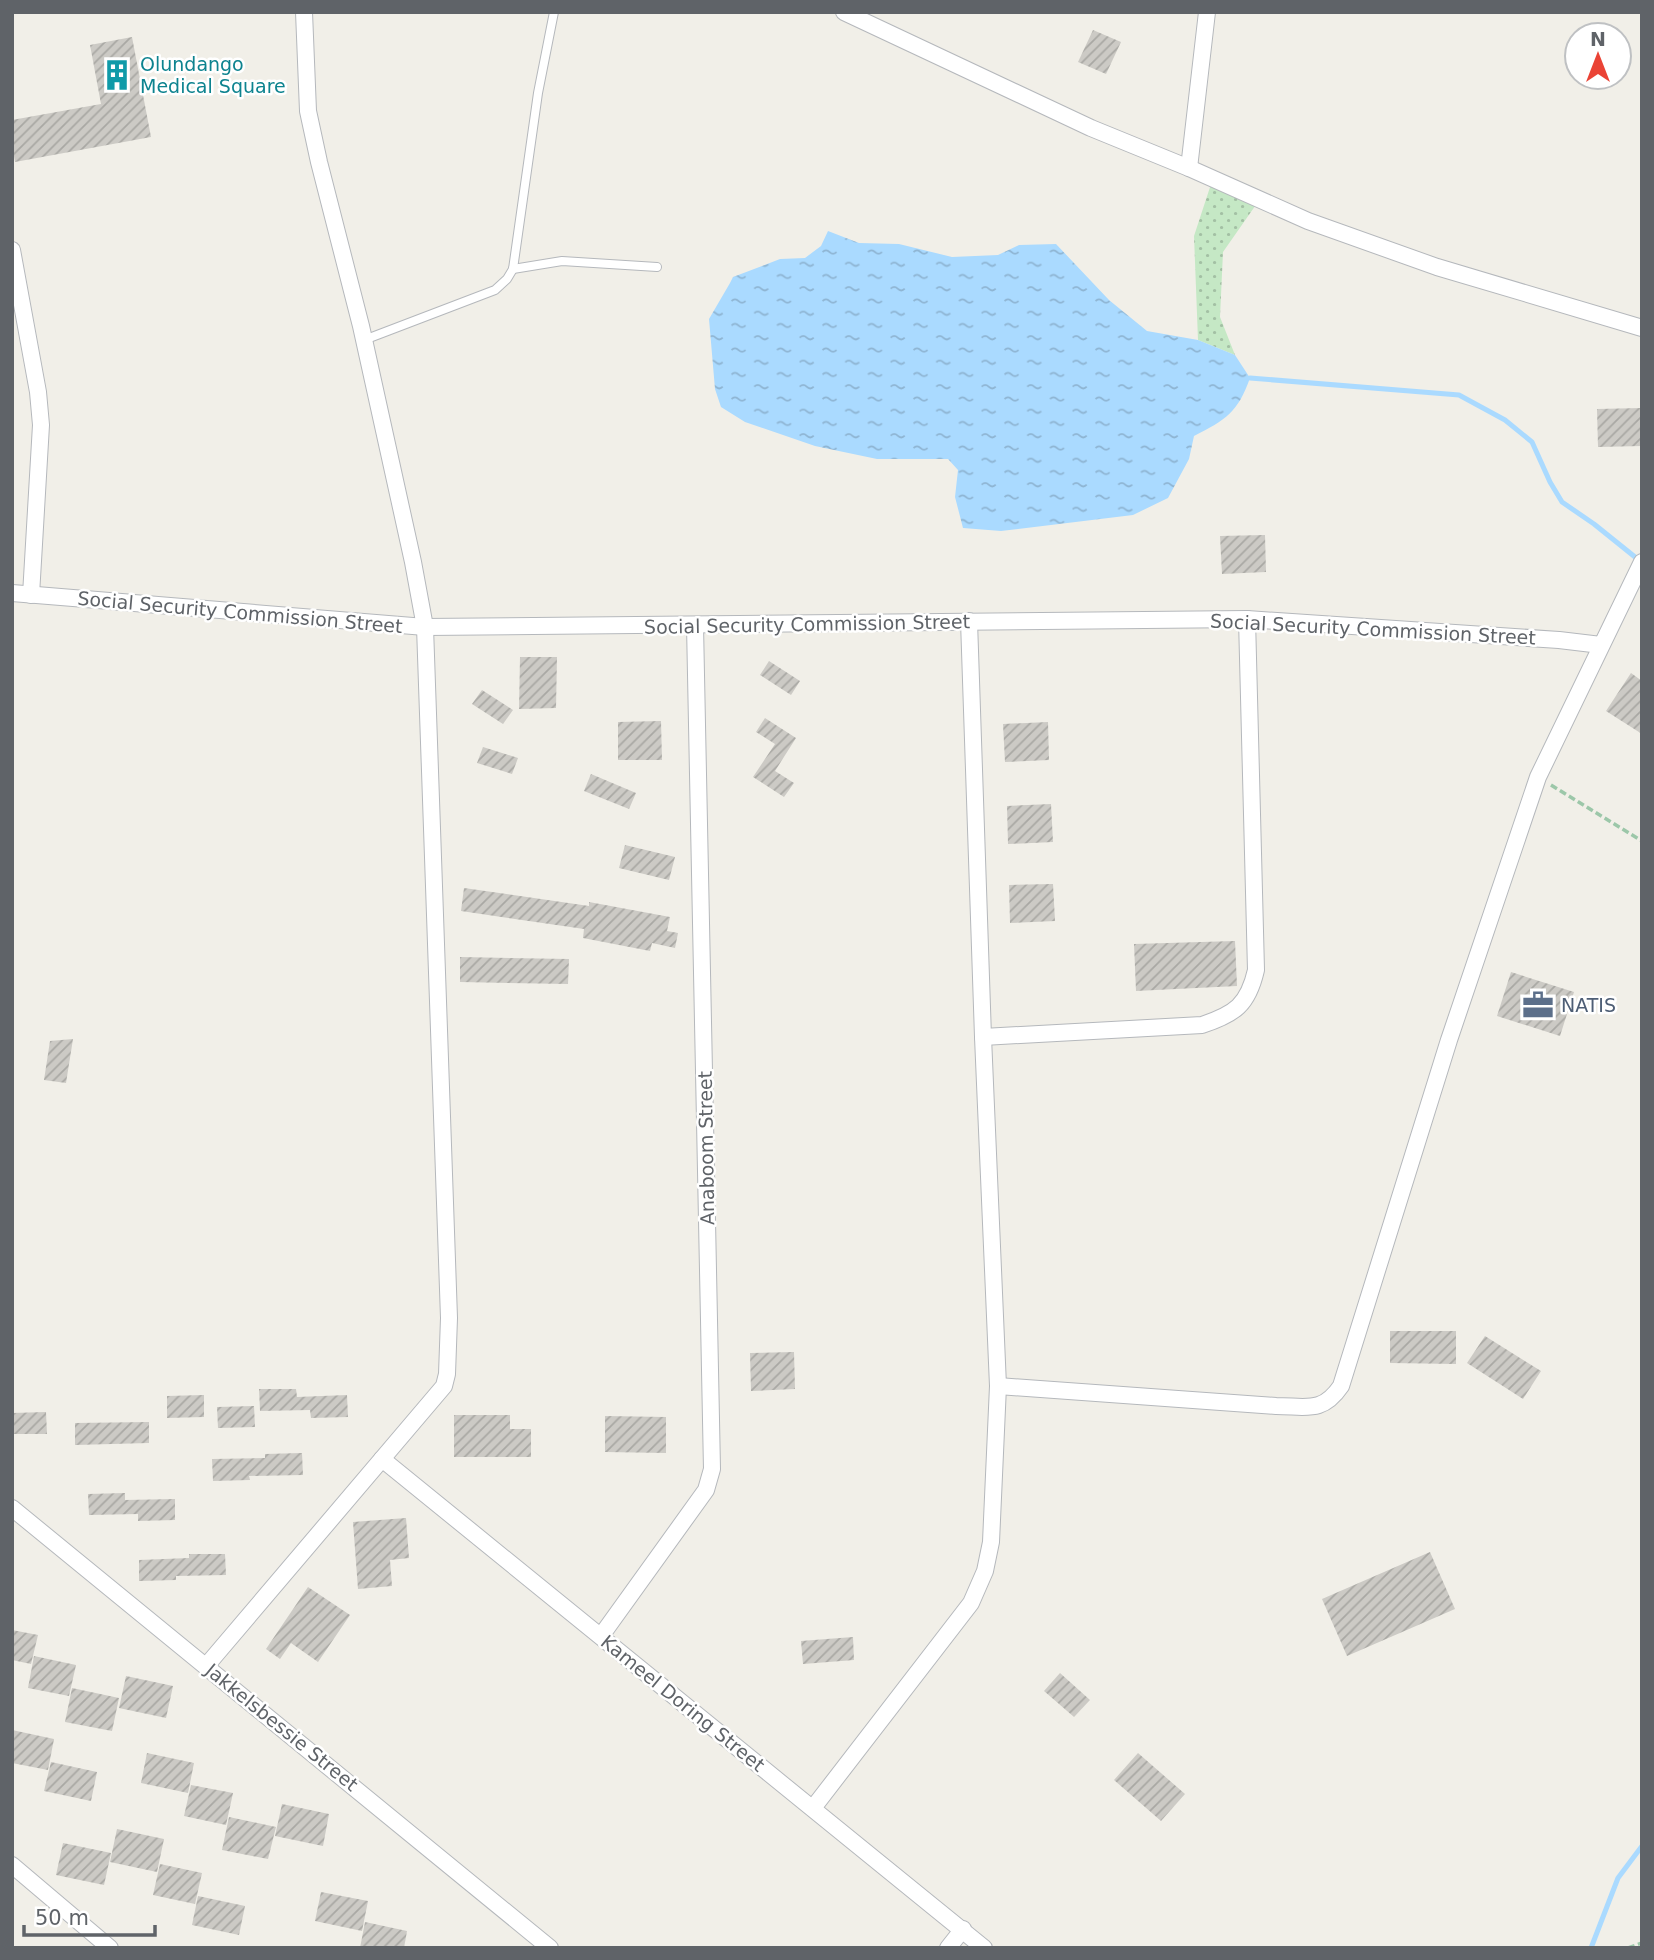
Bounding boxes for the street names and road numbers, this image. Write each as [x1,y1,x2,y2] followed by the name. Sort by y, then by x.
[77,587,403,637] street label: Social Security Commission Street
[1210,609,1536,649] street label: Social Security Commission Street
[644,610,970,638] street label: Social Security Commission Street
[694,1071,718,1225] street label: Anaboom Street
[597,1630,769,1776] street label: Kameel Doring Street
[201,1658,363,1795] street label: Jakkelsbessie Street

